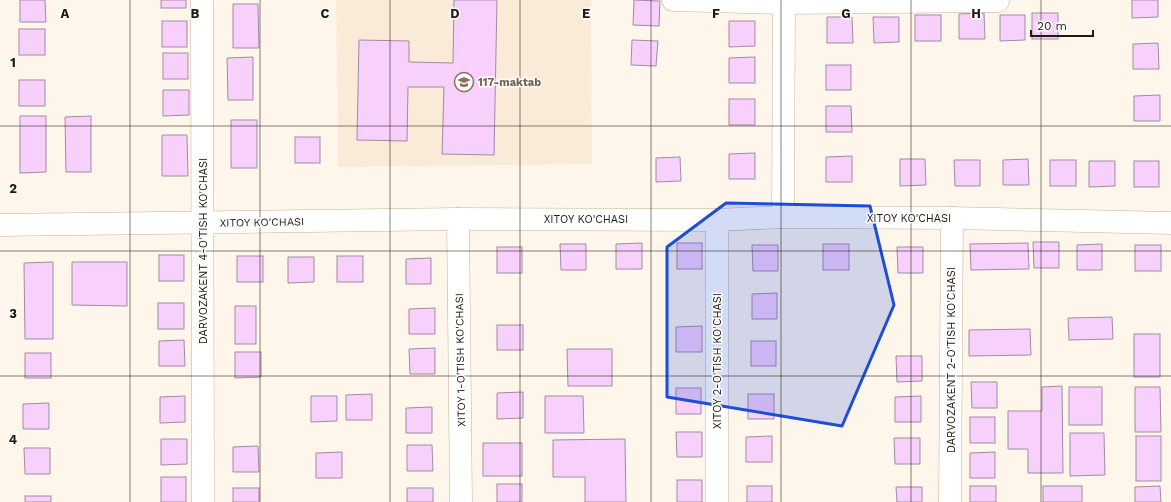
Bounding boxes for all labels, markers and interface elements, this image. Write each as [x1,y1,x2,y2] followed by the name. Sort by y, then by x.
[61,6,70,21] text: A
[191,6,200,21] text: B
[321,6,330,21] text: C
[450,6,460,21] text: D
[582,6,590,21] text: E
[712,6,720,21] text: F
[841,6,851,21] text: G
[971,6,981,21] text: H
[1031,12,1093,38] scale bar
[1037,19,1067,33] text: 20 m
[10,55,16,70] text: 1
[453,71,475,93] school or university icon: 117-maktab
[478,76,541,89] place label: 117-maktab
[197,158,210,344] street label: DARVOZAKENT 4-O'TISH KO'CHASI
[9,181,17,196] text: 2
[867,212,951,225] street label: XITOY KO'CHASI
[544,213,628,226] street label: XITOY KO'CHASI
[220,215,304,230] street label: XITOY KO'CHASI
[945,267,958,453] street label: DARVOZAKENT 2-O'TISH KO'CHASI
[453,293,468,427] street label: XITOY 1-O'TISH KO'CHASI
[711,293,724,429] street label: XITOY 2-O'TISH KO'CHASI
[9,306,17,321] text: 3
[9,432,18,447] text: 4

